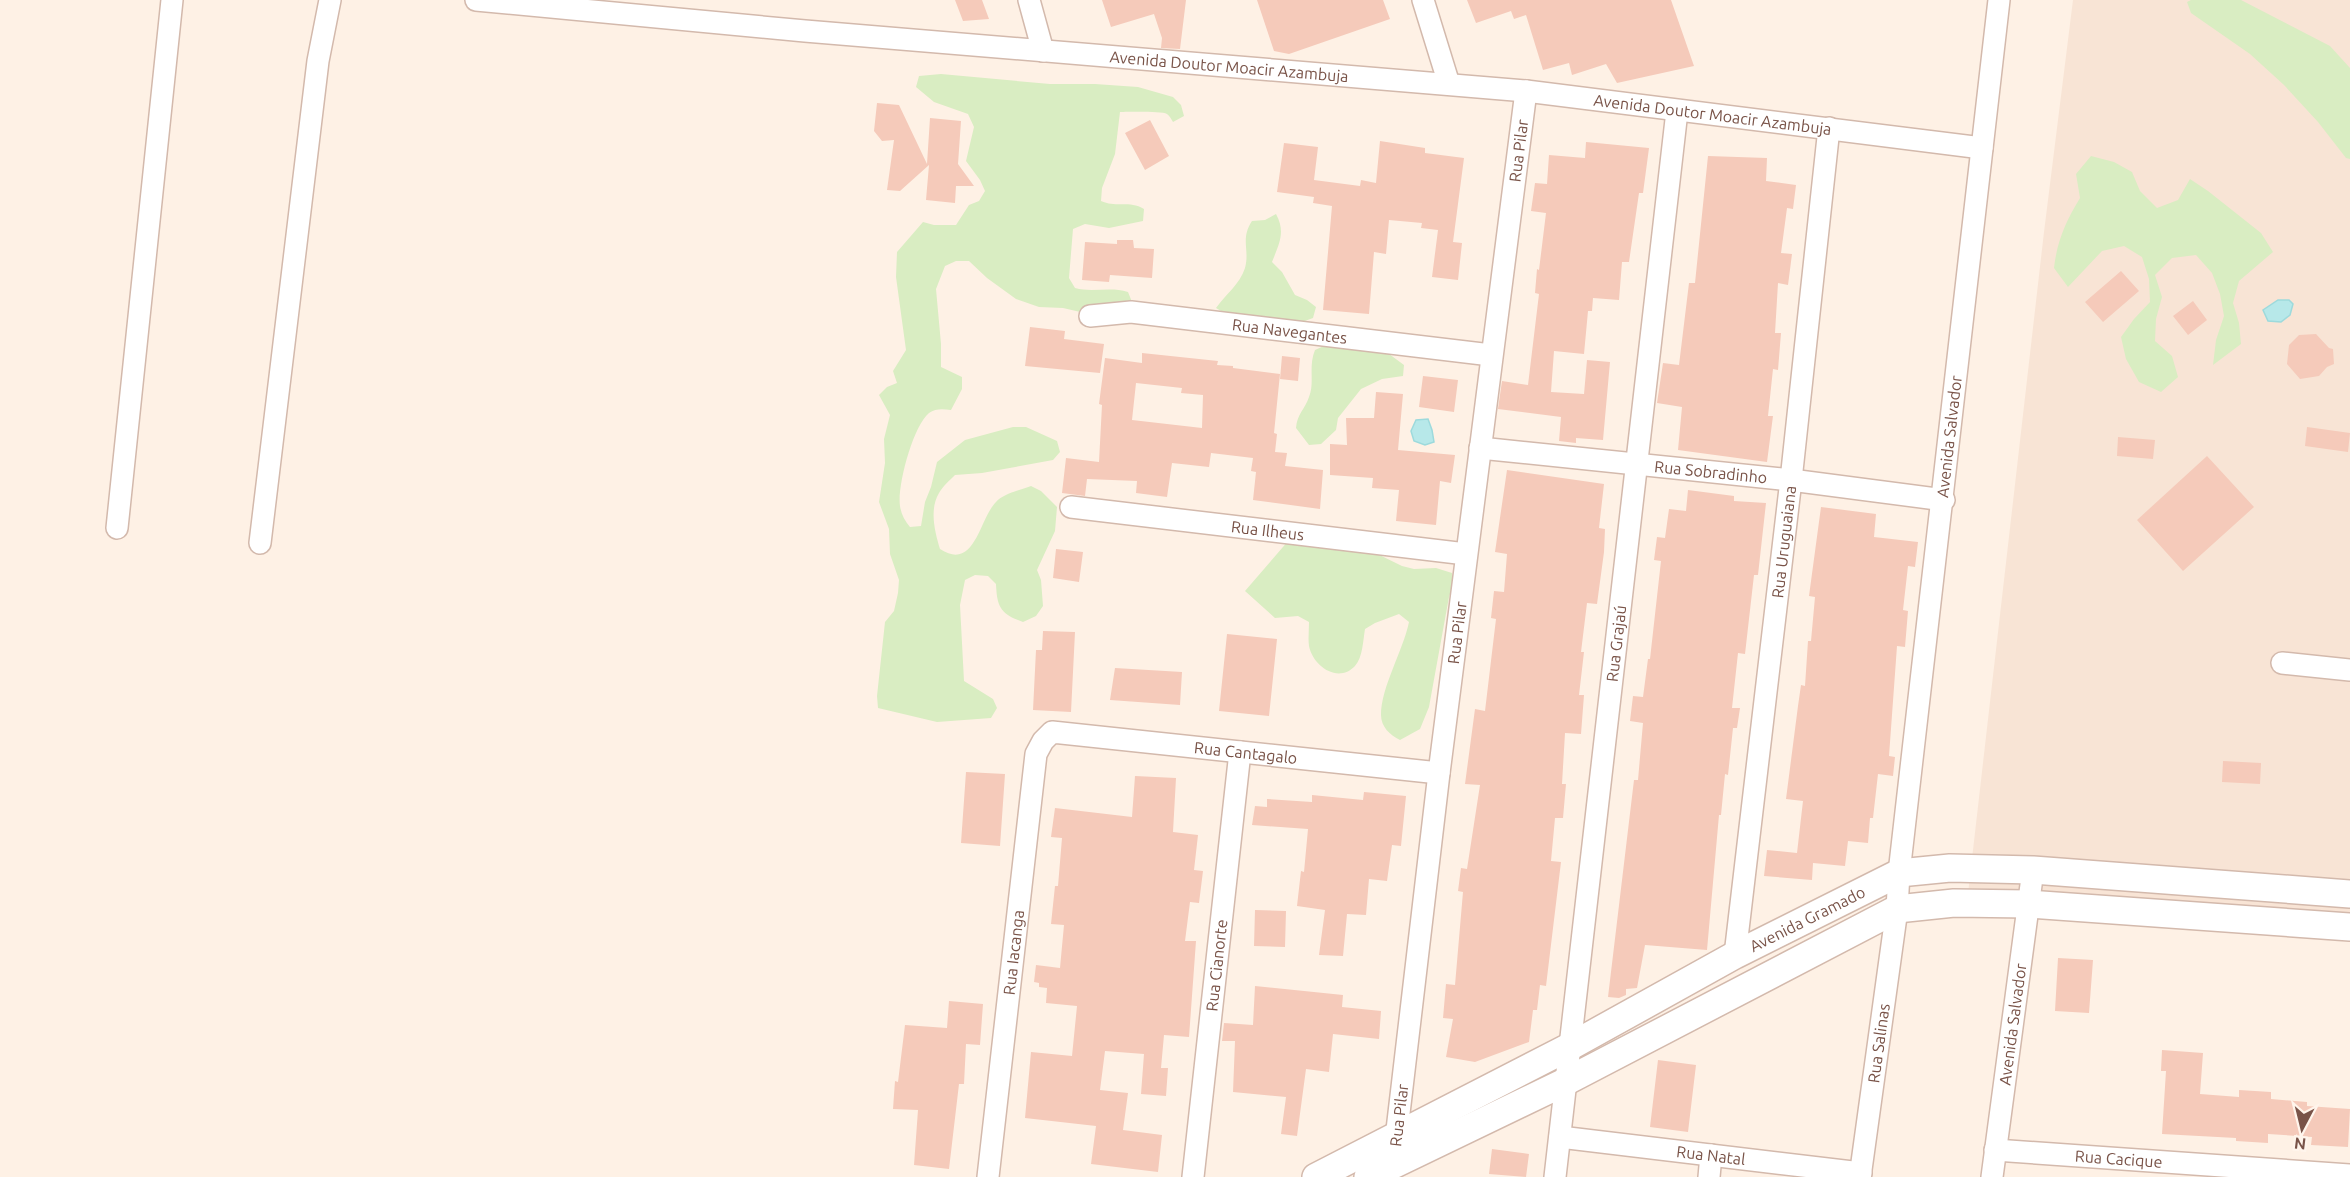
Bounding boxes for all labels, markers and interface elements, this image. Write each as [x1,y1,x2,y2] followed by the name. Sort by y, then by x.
[1109,47,1349,85] street label: Avenida Doutor Moacir Azambuja
[1593,91,1833,138] street label: Avenida Doutor Moacir Azambuja
[1505,118,1531,183] street label: Rua Pilar
[1231,315,1348,347] street label: Rua Navegantes
[1933,374,1965,498] street label: Avenida Salvador
[1653,457,1768,487] street label: Rua Sobradinho
[1768,485,1799,599] street label: Rua Uruguaiana
[1230,517,1305,544] street label: Rua Ilheus
[1444,600,1470,665] street label: Rua Pilar
[1603,604,1629,683] street label: Rua Grajaú
[1193,738,1298,767] street label: Rua Cantagalo
[1746,882,1868,955] street label: Avenida Gramado
[1000,909,1027,996] street label: Rua Iacanga
[1202,918,1230,1012] street label: Rua Cianorte
[1995,962,2029,1086] street label: Avenida Salvador
[1864,1002,1893,1084] street label: Rua Salinas
[1386,1083,1411,1148] street label: Rua Pilar
[2272,1099,2332,1159] north arrow
[2293,1134,2307,1154] text: N
[1675,1142,1746,1168] street label: Rua Natal
[2074,1147,2163,1171] street label: Rua Cacique

